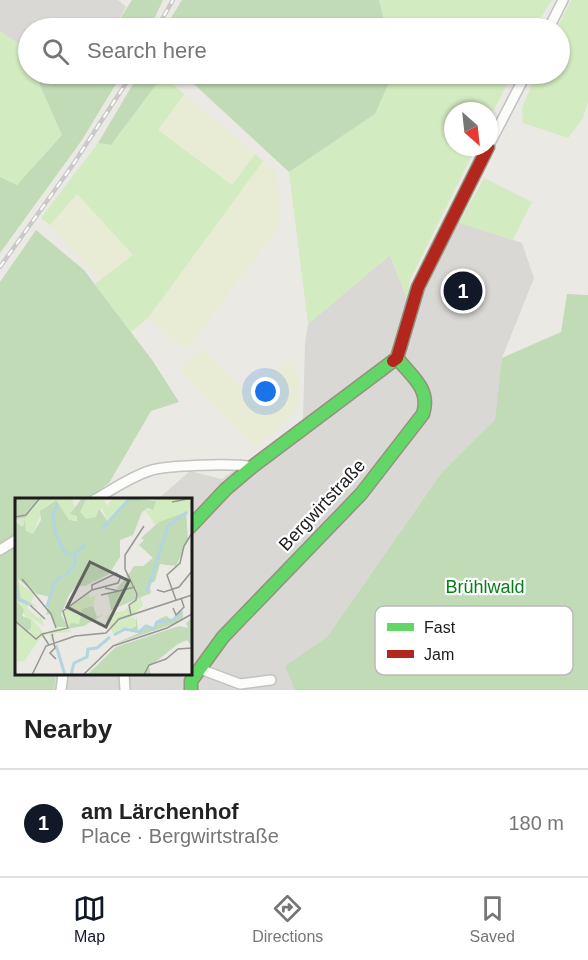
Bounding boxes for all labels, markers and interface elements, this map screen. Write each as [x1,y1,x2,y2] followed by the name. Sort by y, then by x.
[18,18,570,84] search box
[39,35,72,68] icon: search
[87,38,207,63] text: Search here
[444,102,498,156] north arrow
[444,268,482,314] pin: 1
[251,377,280,406] your location
[275,455,369,555] street label: Bergwirtstraße
[15,498,192,675] inset map
[445,577,525,597] park label: Brühlwald
[375,606,573,675] legend
[424,619,456,636] text: Fast
[424,646,454,663] text: Jam
[24,714,112,744] text: Nearby
[81,799,239,824] text: am Lärchenhof
[38,812,49,834] text: 1
[508,812,564,834] text: 180 m
[81,825,279,847] text: Place · Bergwirtstraße
[73,892,106,946] tab: Map
[252,892,323,946] tab: Directions
[470,892,515,946] tab: Saved

